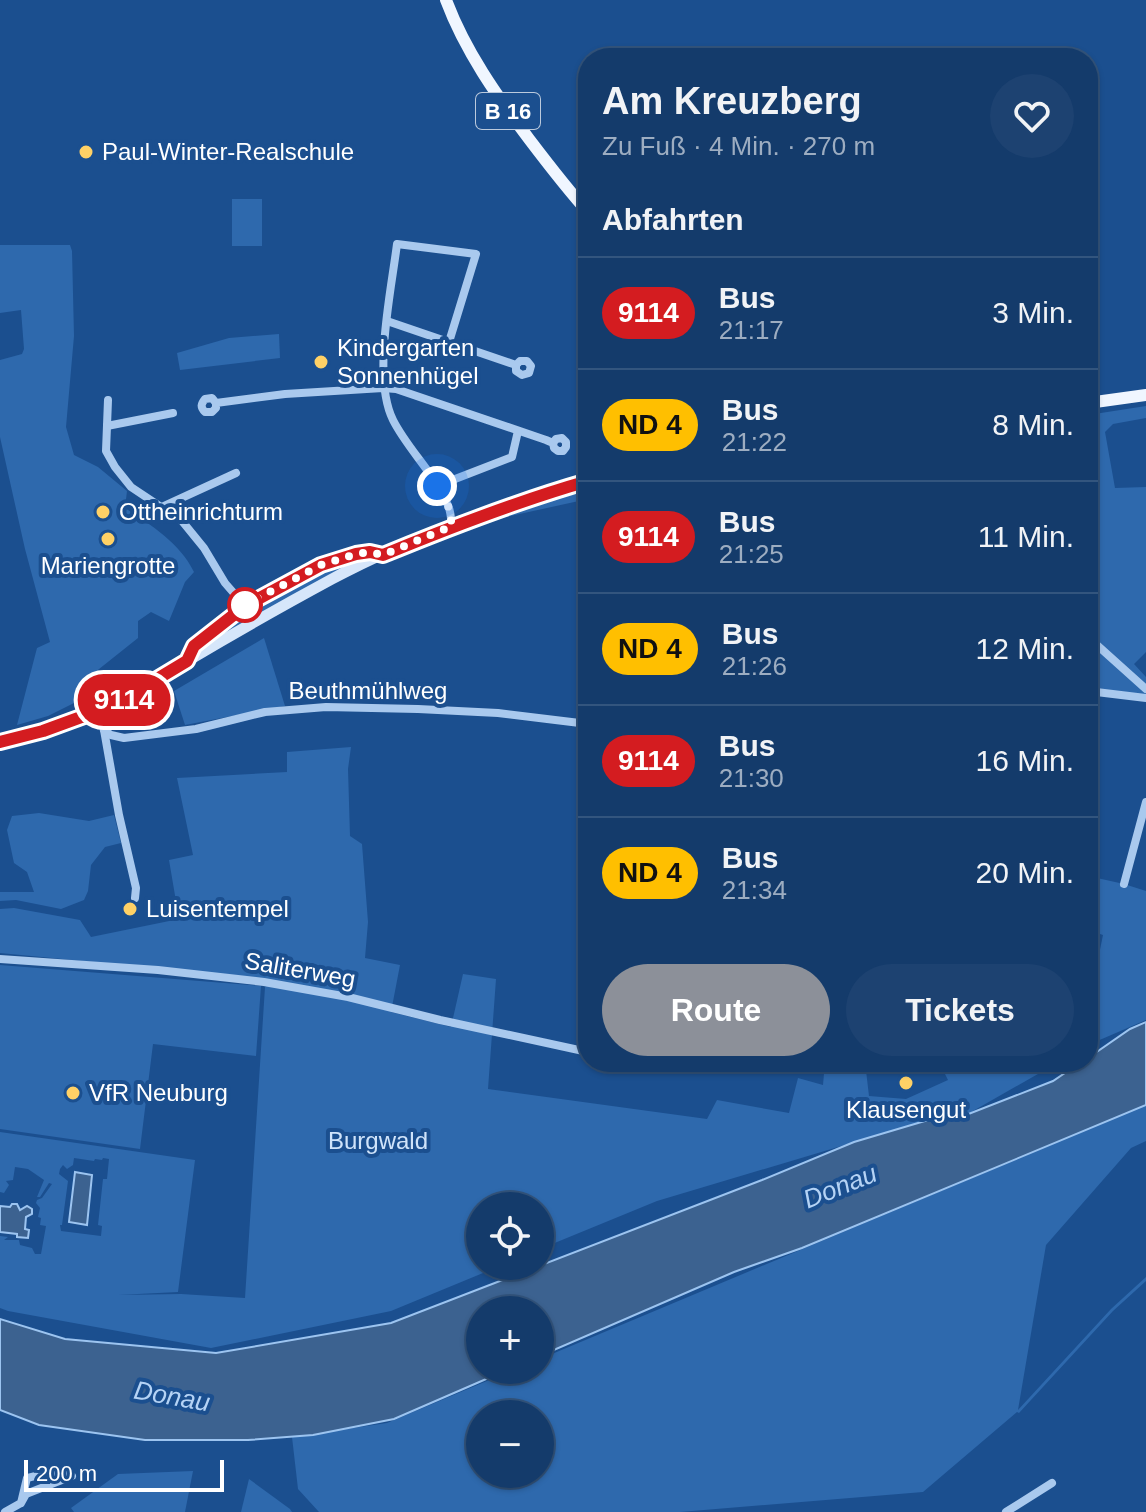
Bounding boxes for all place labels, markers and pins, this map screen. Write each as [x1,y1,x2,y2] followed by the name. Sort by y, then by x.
[102,138,354,165] place label: Paul-Winter-Realschule
[77,143,95,161] marker: Paul-Winter-Realschule
[337,334,478,389] place label: Kindergarten Sonnenhügel
[312,353,330,371] marker: Kindergarten Sonnenhügel
[119,498,283,525] place label: Ottheinrichturm
[94,503,112,521] marker: Ottheinrichturm
[99,530,117,548] marker: Mariengrotte
[41,552,175,579] place label: Mariengrotte
[228,588,262,622] unlabelled marker
[146,895,289,922] place label: Luisentempel
[121,900,139,918] marker: Luisentempel
[897,1074,915,1092] marker: Klausengut
[89,1079,228,1106] place label: VfR Neuburg
[64,1084,82,1102] marker: VfR Neuburg
[846,1096,966,1123] place label: Klausengut

